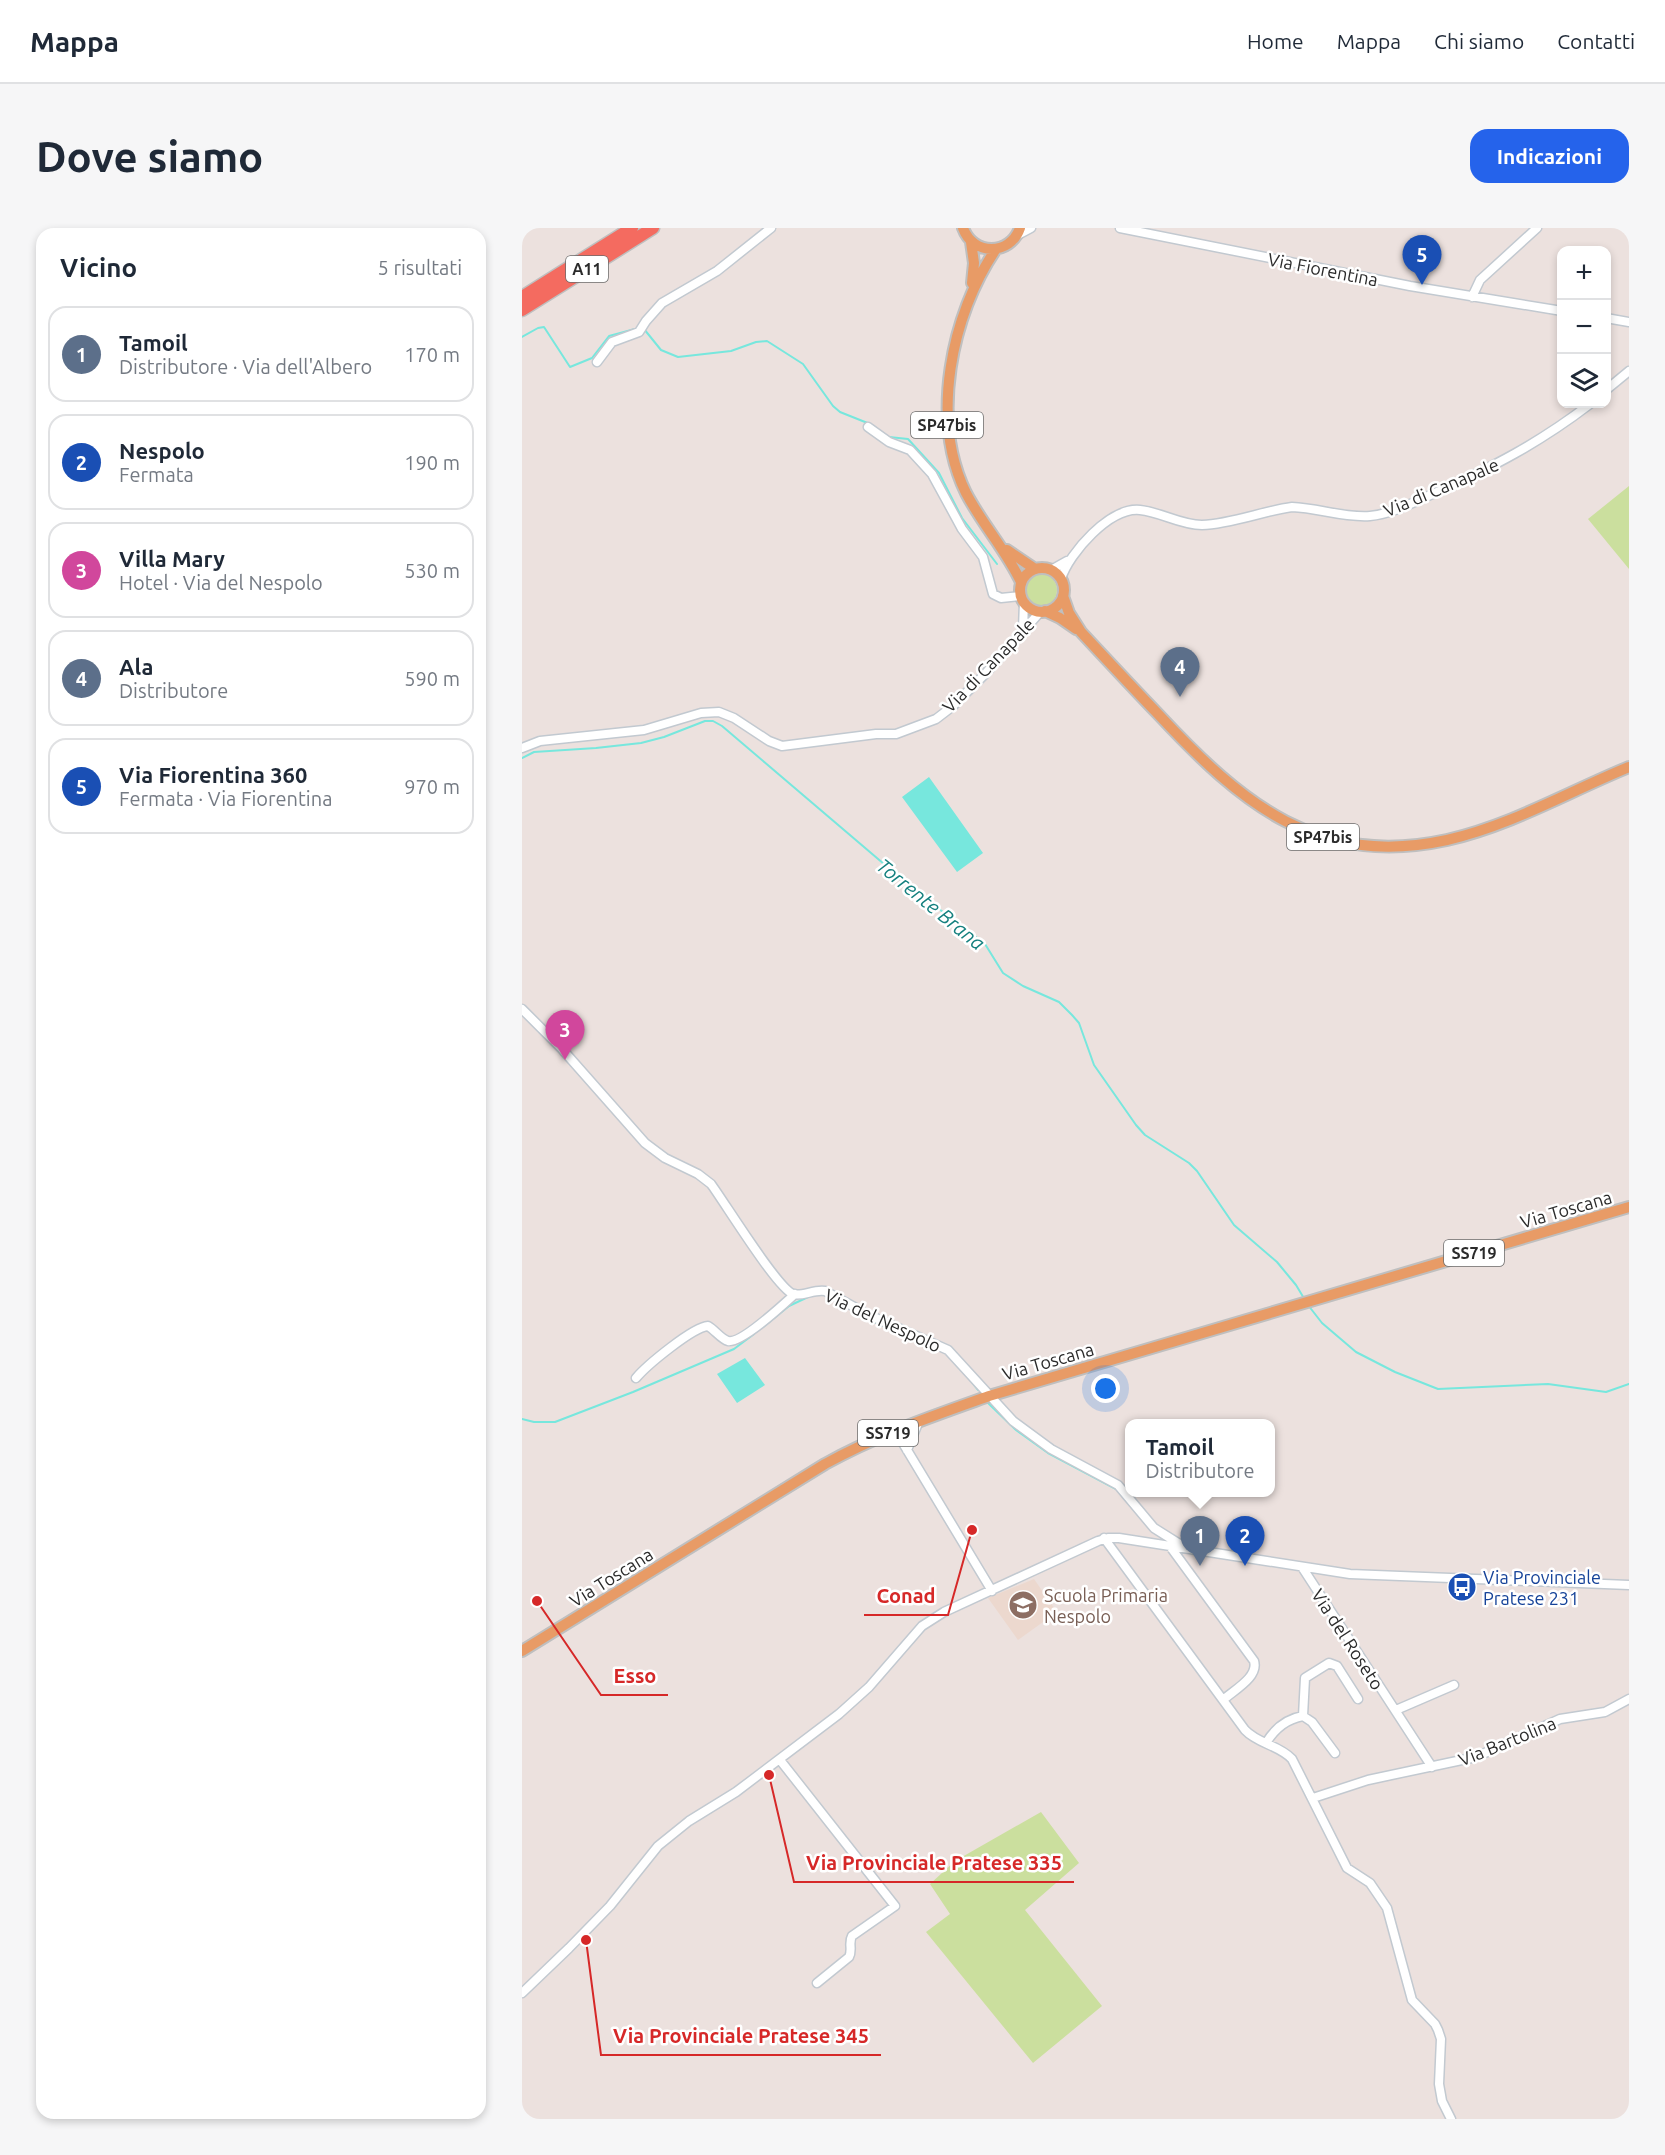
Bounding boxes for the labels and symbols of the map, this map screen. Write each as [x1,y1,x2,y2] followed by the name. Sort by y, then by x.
[1402,236,1442,285] pin: 5
[1266,248,1380,290] street label: Via Fiorentina
[566,256,608,282] road number: A11
[911,412,983,438] road number: SP47bis
[1380,454,1502,520] street label: Via di Canapale
[938,614,1038,716] street label: Via di Canapale
[1160,648,1200,697] pin: 4
[1287,824,1359,850] road number: SP47bis
[872,854,990,955] water label: Torrente Brana
[546,1010,585,1060] pin: 3
[1518,1186,1614,1232] street label: Via Toscana
[1444,1240,1504,1266] road number: SS719
[822,1284,944,1356] street label: Via del Nespolo
[1000,1338,1096,1384] street label: Via Toscana
[1091,1374,1120,1403] your location
[858,1420,918,1446] road number: SS719
[1180,1516,1220,1566] pin: 1
[1226,1516,1264,1566] pin: 2
[566,1544,656,1610] street label: Via Toscana
[1483,1567,1601,1608] place label: Via Provinciale Pratese 231
[1446,1571,1478,1603] bus stop icon: Via Provinciale Pratese 231
[864,1577,948,1615] callout: Conad
[876,1584,936,1607] text: Conad
[1044,1585,1168,1626] place label: Scuola Primaria Nespolo
[1308,1585,1388,1693] street label: Via del Roseto
[1007,1589,1039,1621] school or university icon: Scuola Primaria Nespolo
[601,1657,668,1695] callout: Esso
[614,1664,656,1687] text: Esso
[1455,1712,1559,1770] street label: Via Bartolina
[794,1844,1074,1882] callout: Via Provinciale Pratese 335
[806,1851,1062,1874] text: Via Provinciale Pratese 335
[601,2017,881,2055] callout: Via Provinciale Pratese 345
[613,2024,869,2047] text: Via Provinciale Pratese 345

